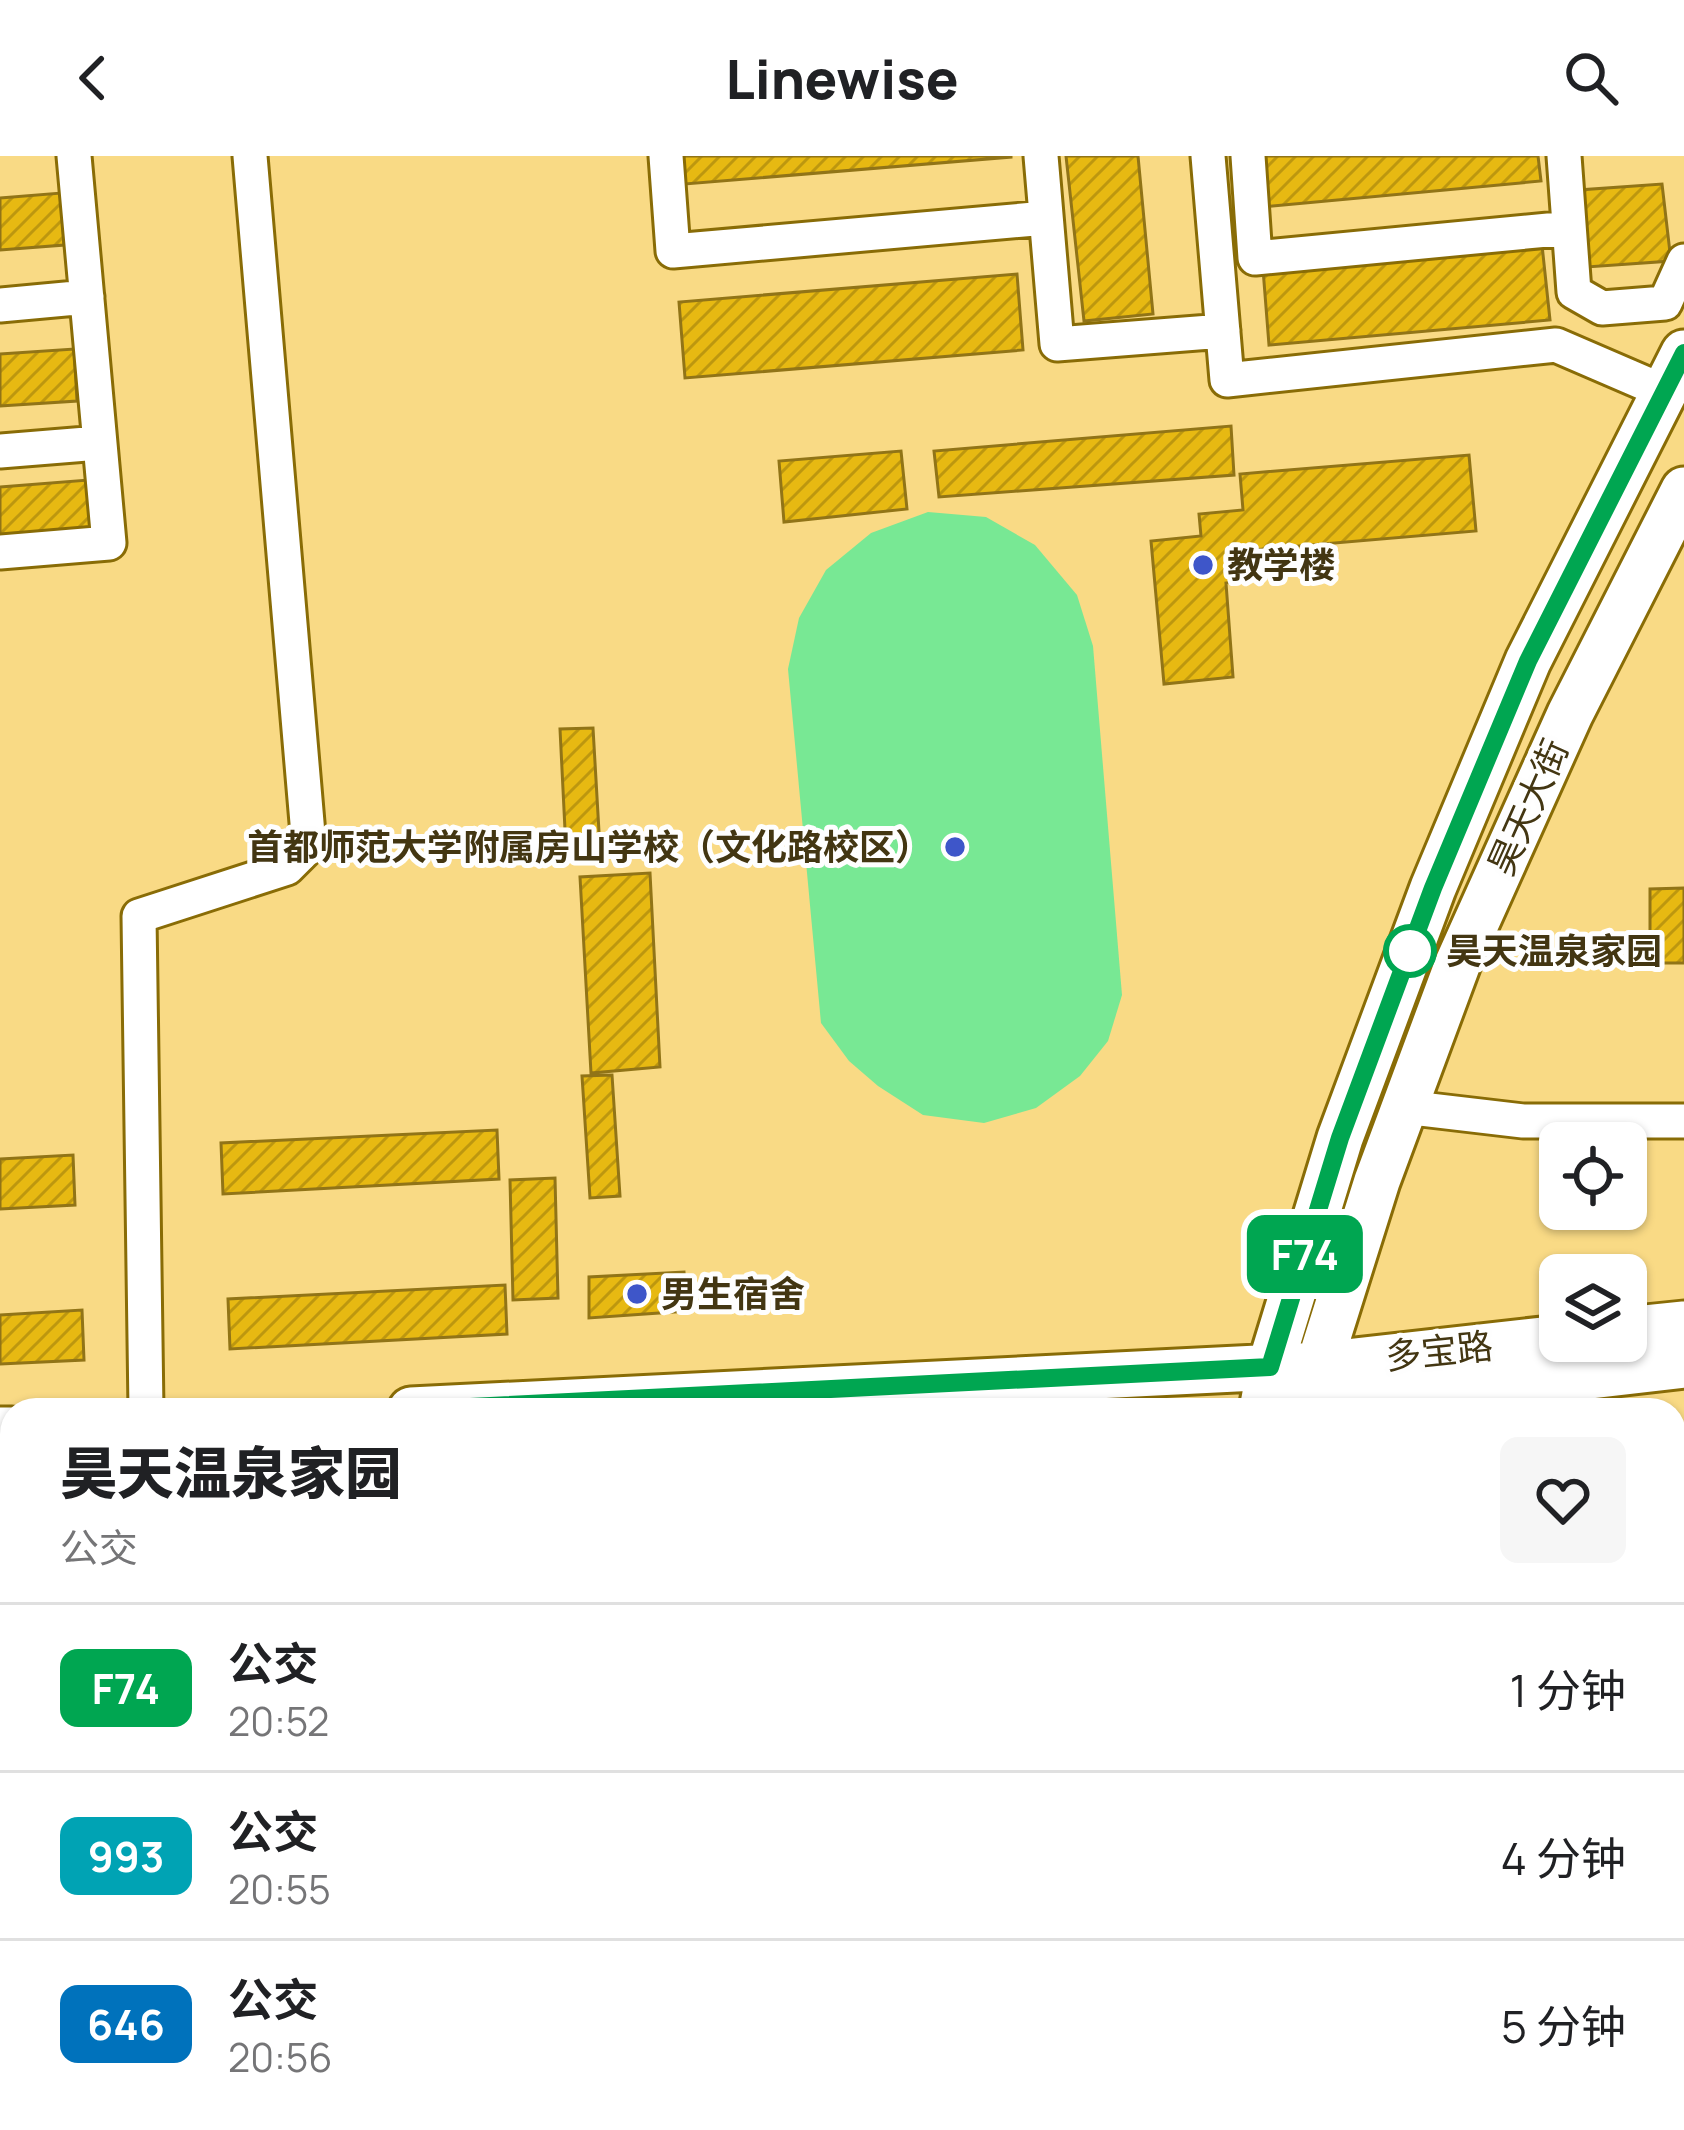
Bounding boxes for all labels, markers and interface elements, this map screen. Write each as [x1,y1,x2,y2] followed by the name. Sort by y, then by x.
[725,41,959,115] text: Linewise
[60,45,126,111] icon: back
[1558,45,1624,111] icon: search
[1227,540,1335,589] place label: 教学楼
[1190,552,1216,578] marker: 教学楼
[1476,731,1579,883] street label: 昊天大街
[247,822,931,871] place label: 首都师范大学附属房山学校（文化路校区）
[942,834,968,860] marker: 首都师范大学附属房山学校（文化路校区）
[1385,926,1435,976] marker: 昊天温泉家园
[1446,926,1662,975] place label: 昊天温泉家园
[1539,1122,1647,1362] map controls
[1539,1122,1647,1230] button: locate
[1236,1215,1374,1293] line badge: F74
[1271,1225,1339,1283] text: F74
[1539,1254,1647,1362] button: layers
[661,1269,805,1318] place label: 男生宿舍
[624,1281,650,1307] marker: 男生宿舍
[1383,1320,1495,1381] street label: 多宝路
[60,1433,402,1511] text: 昊天温泉家园
[1500,1437,1626,1563] button: heart
[60,1520,138,1574] text: 公交
[228,1632,318,1694] text: 公交
[92,1659,160,1717] text: F74
[1509,1659,1626,1721] text: 1 分钟
[228,1694,329,1748] text: 20:52
[228,1800,318,1862] text: 公交
[88,1827,164,1885] text: 993
[1500,1827,1626,1889] text: 4 分钟
[228,1862,331,1916] text: 20:55
[228,1968,318,2030] text: 公交
[87,1995,165,2053] text: 646
[1501,1995,1626,2057] text: 5 分钟
[228,2030,332,2084] text: 20:56

